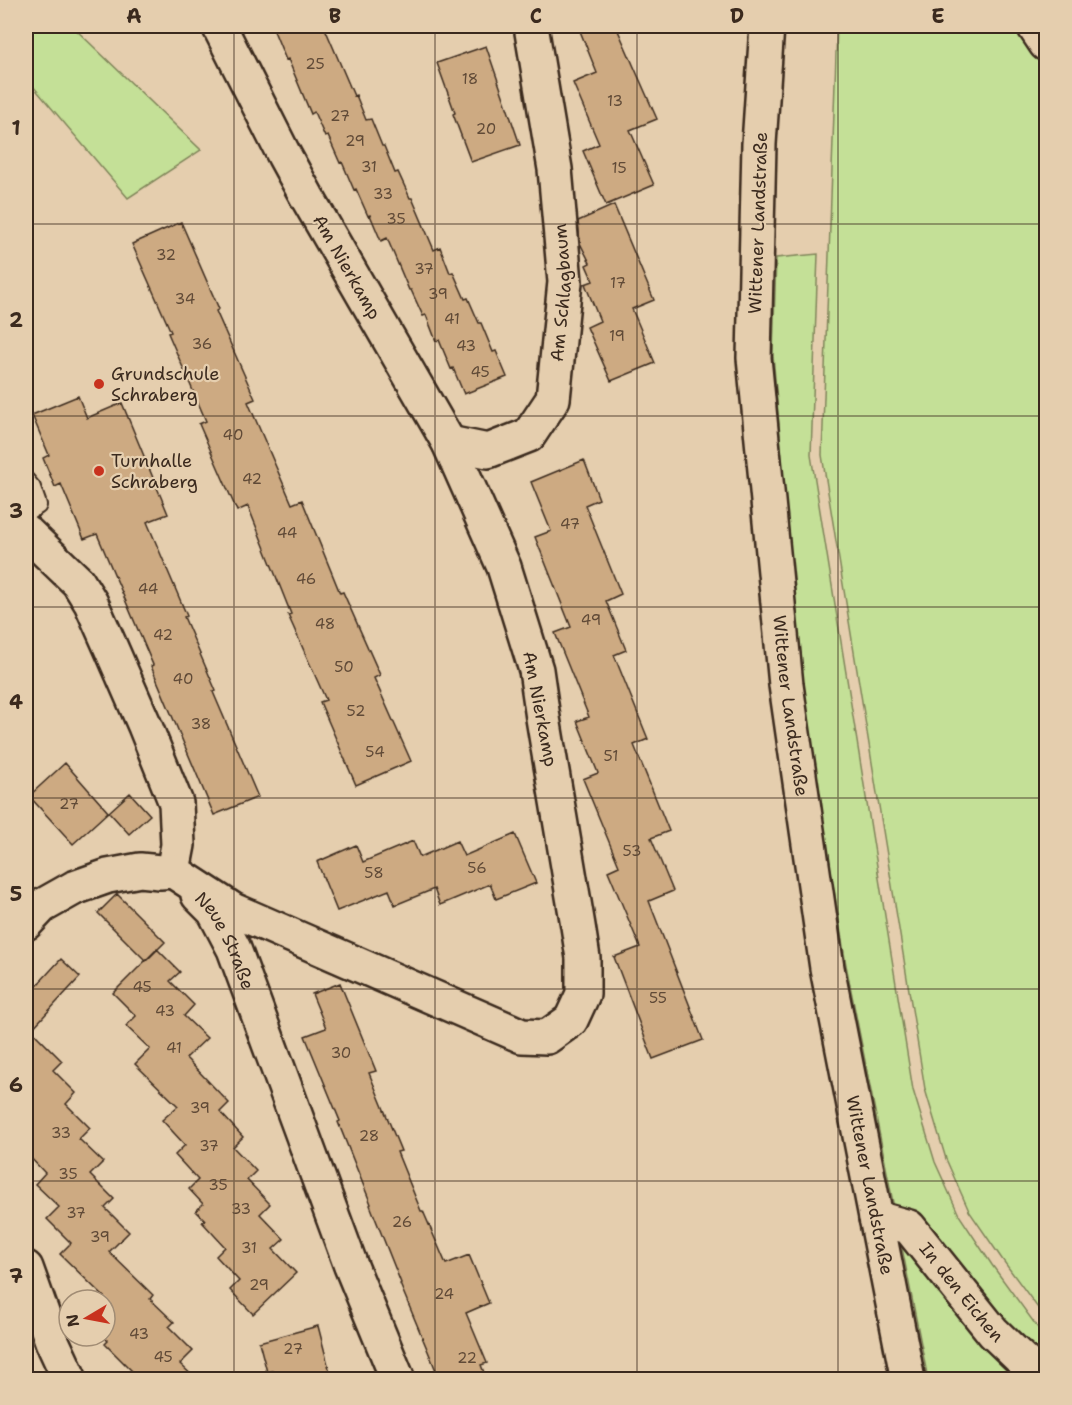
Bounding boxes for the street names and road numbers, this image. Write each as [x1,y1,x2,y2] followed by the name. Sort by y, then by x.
[743,131,773,315] street label: Wittener Landstraße
[307,210,387,324] street label: Am Nierkamp
[545,222,577,363] street label: Am Schlagbaum
[767,614,814,798] street label: Wittener Landstraße
[517,649,563,769] street label: Am Nierkamp
[189,886,260,993] street label: Neue Straße
[840,1093,899,1277] street label: Wittener Landstraße
[914,1237,1009,1348] street label: In den Eichen

